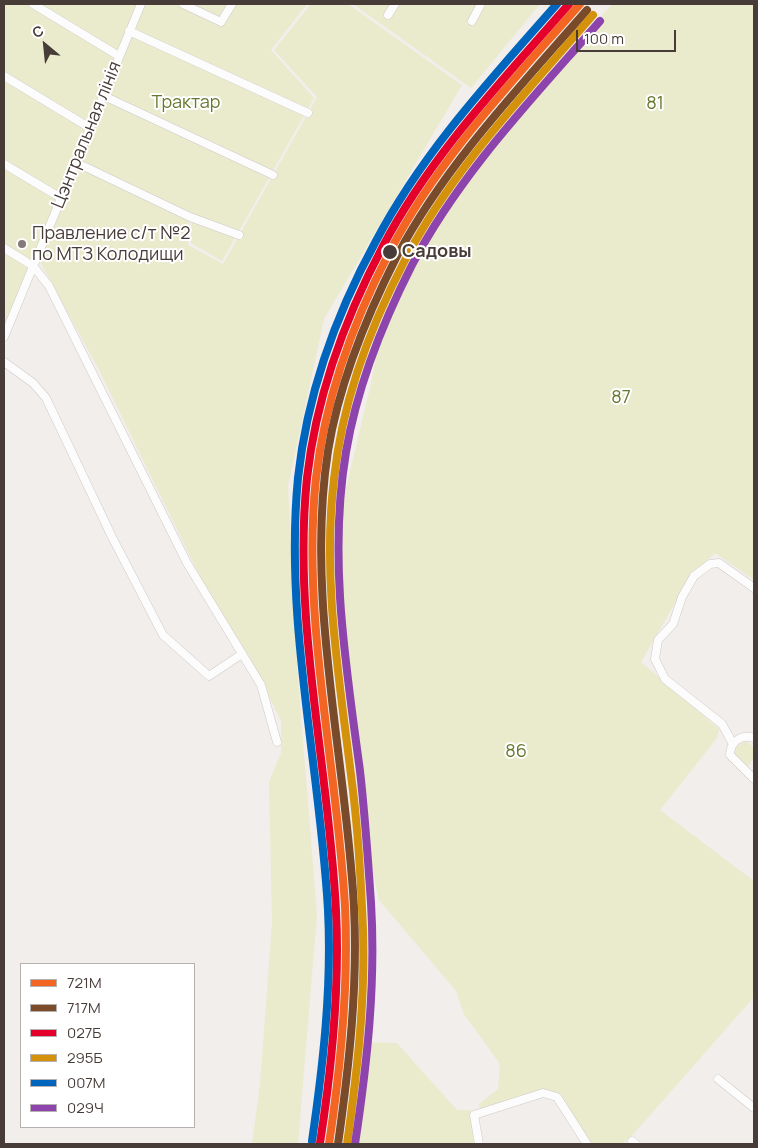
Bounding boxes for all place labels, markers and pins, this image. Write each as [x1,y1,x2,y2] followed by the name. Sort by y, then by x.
[32,223,190,266] place label: Правление с/т №2 по МТЗ Колодищи
[16,238,28,250] marker: Правление с/т №2 по МТЗ Колодищи
[402,241,472,263] place label: Садовы
[381,243,399,261] marker: Садовы

